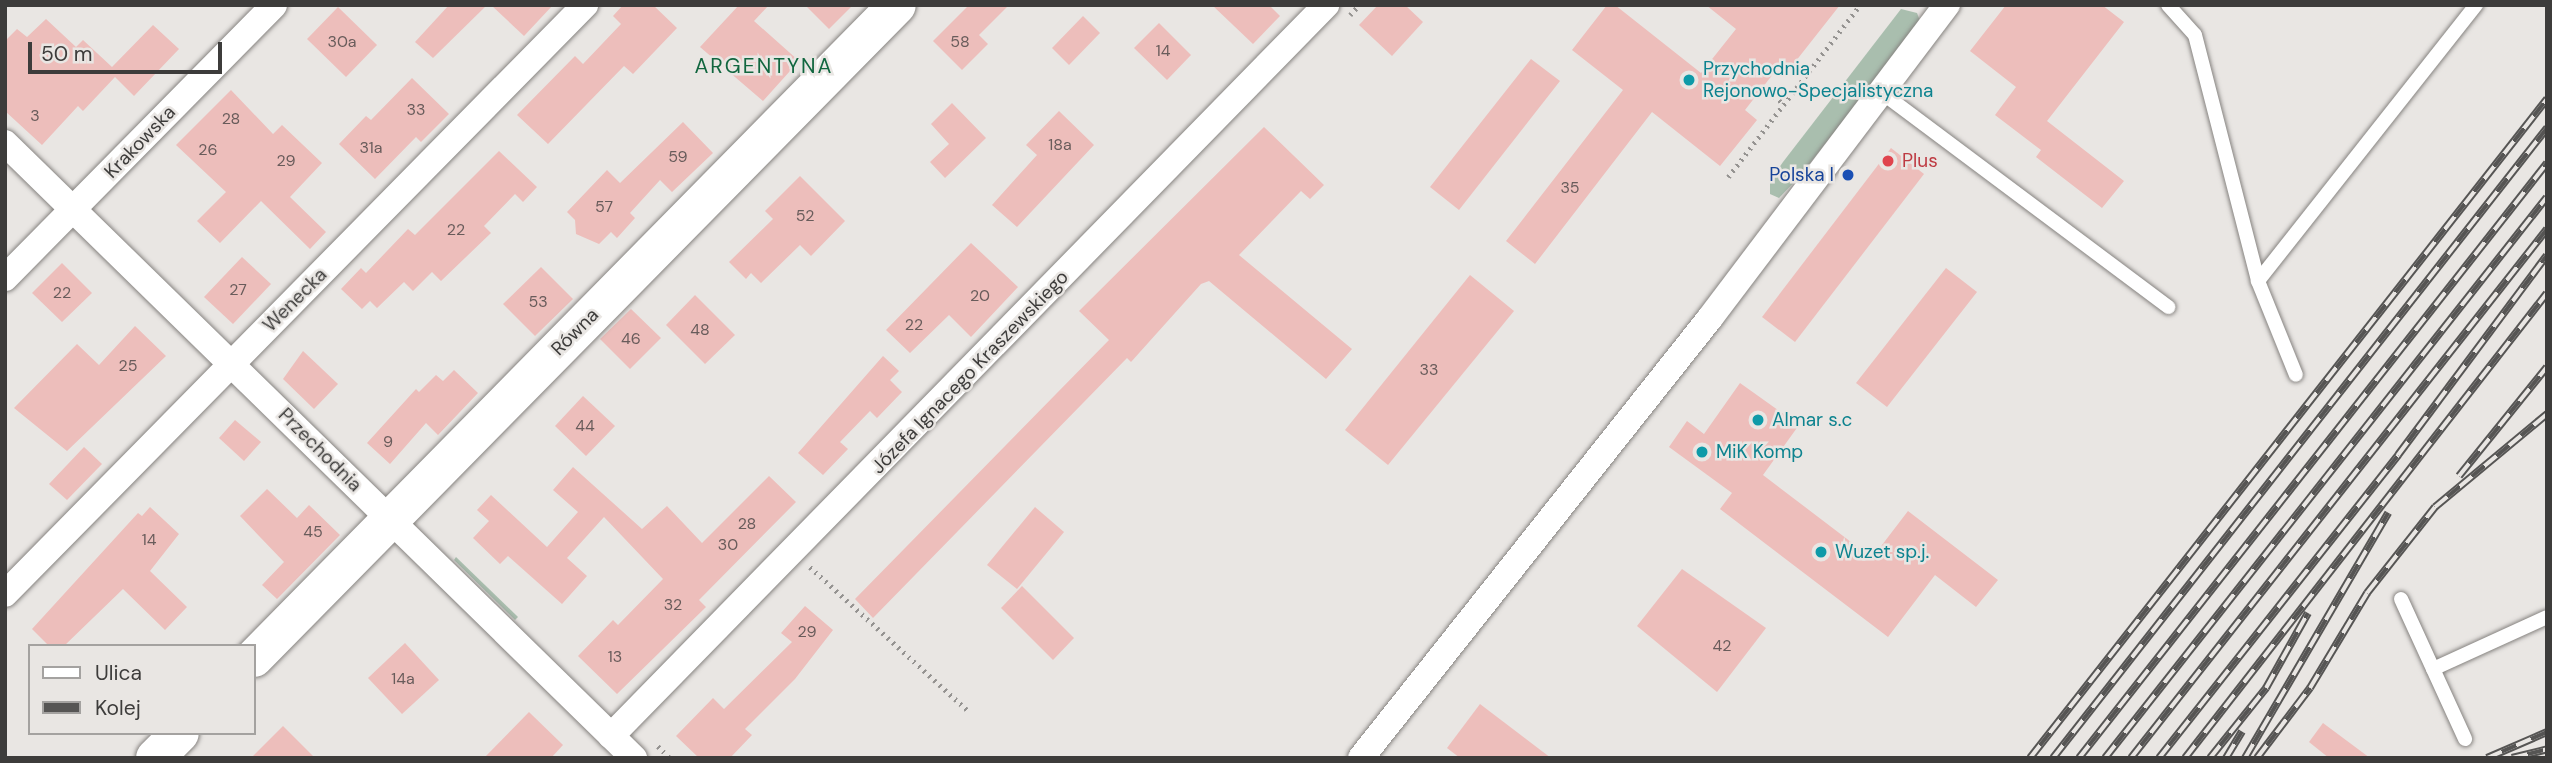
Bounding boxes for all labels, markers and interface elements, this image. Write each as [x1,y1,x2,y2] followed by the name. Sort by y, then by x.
[32,28,226,72] scale bar
[327,32,357,52] house number: 30a
[950,32,970,52] house number: 58
[41,40,92,68] text: 50 m
[1156,41,1170,61] house number: 14
[696,53,832,79] district label: ARGENTYNA
[1703,58,1933,102] place label: Przychodnia Rejonowo-Specjalistyczna
[1681,72,1697,88] marker: Przychodnia Rejonowo-Specjalistyczna
[407,100,425,120] house number: 33
[100,101,180,183] street label: Krakowska
[30,106,40,126] house number: 3
[222,109,240,129] house number: 28
[1048,135,1072,155] house number: 18a
[360,138,382,158] house number: 31a
[198,140,218,160] house number: 26
[668,147,688,167] house number: 59
[1902,150,1938,172] place label: Plus
[276,151,296,171] house number: 29
[1880,153,1896,169] marker: Plus
[1769,164,1834,186] place label: Polska I
[1840,167,1856,183] marker: Polska I
[1560,178,1580,198] house number: 35
[595,197,613,217] house number: 57
[796,206,814,226] house number: 52
[447,220,465,240] house number: 22
[258,263,332,337] street label: Wenecka
[867,266,1073,478] street label: Józefa Ignacego Kraszewskiego
[229,280,247,300] house number: 27
[53,283,71,303] house number: 22
[970,286,990,306] house number: 20
[528,292,548,312] house number: 53
[547,304,603,360] street label: Równa
[905,315,923,335] house number: 22
[690,320,710,340] house number: 48
[621,329,641,349] house number: 46
[119,356,137,376] house number: 25
[1420,360,1438,380] house number: 33
[274,404,366,496] street label: Przechodnia
[1772,409,1852,431] place label: Almar s.c
[1750,412,1766,428] marker: Almar s.c
[575,416,595,436] house number: 44
[383,432,393,452] house number: 9
[1716,441,1803,463] place label: MiK Komp
[1694,444,1710,460] marker: MiK Komp
[738,514,756,534] house number: 28
[303,522,323,542] house number: 45
[142,530,156,550] house number: 14
[718,535,738,555] house number: 30
[1835,541,1929,563] place label: Wuzet sp.j.
[1813,544,1829,560] marker: Wuzet sp.j.
[664,595,682,615] house number: 32
[797,622,817,642] house number: 29
[1713,636,1731,656] house number: 42
[28,644,256,735] legend
[608,647,622,667] house number: 13
[95,659,142,687] text: Ulica
[391,669,415,689] house number: 14a
[95,694,141,722] text: Kolej

